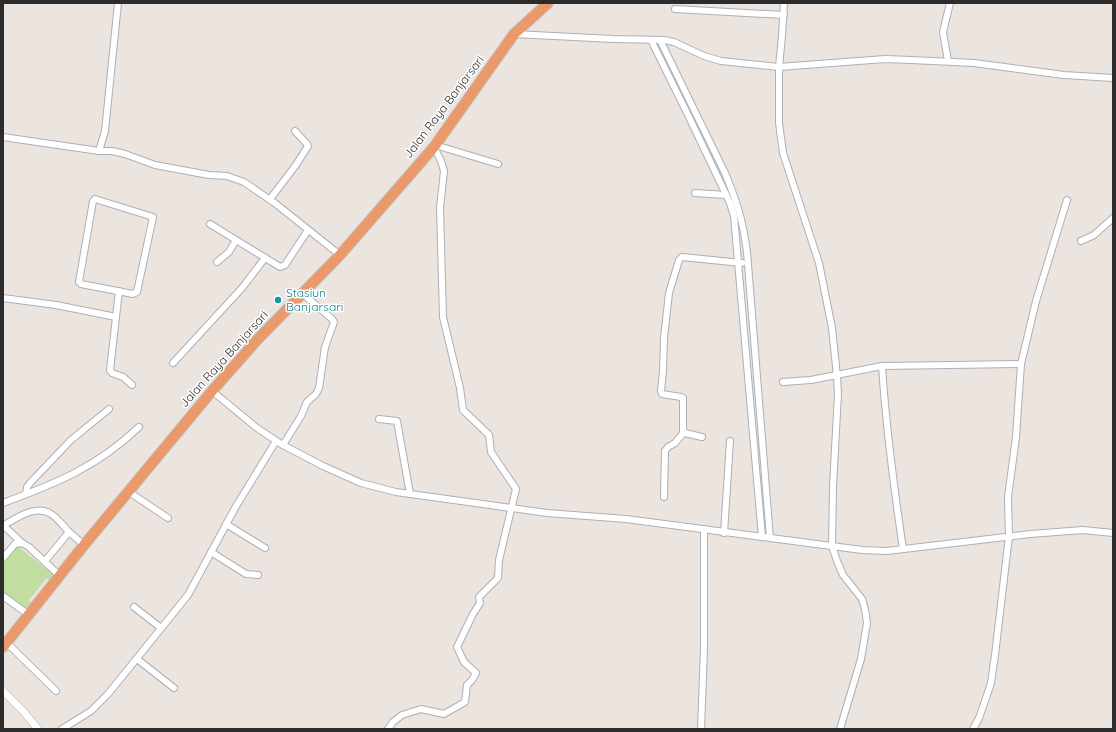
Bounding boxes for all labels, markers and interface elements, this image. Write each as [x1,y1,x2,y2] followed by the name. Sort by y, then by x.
[400,52,487,161] street label: Jalan Raya Banjarsari
[286,285,343,314] place label: Stasiun Banjarsari
[273,295,283,305] marker: Stasiun Banjarsari
[176,307,271,410] street label: Jalan Raya Banjarsari

